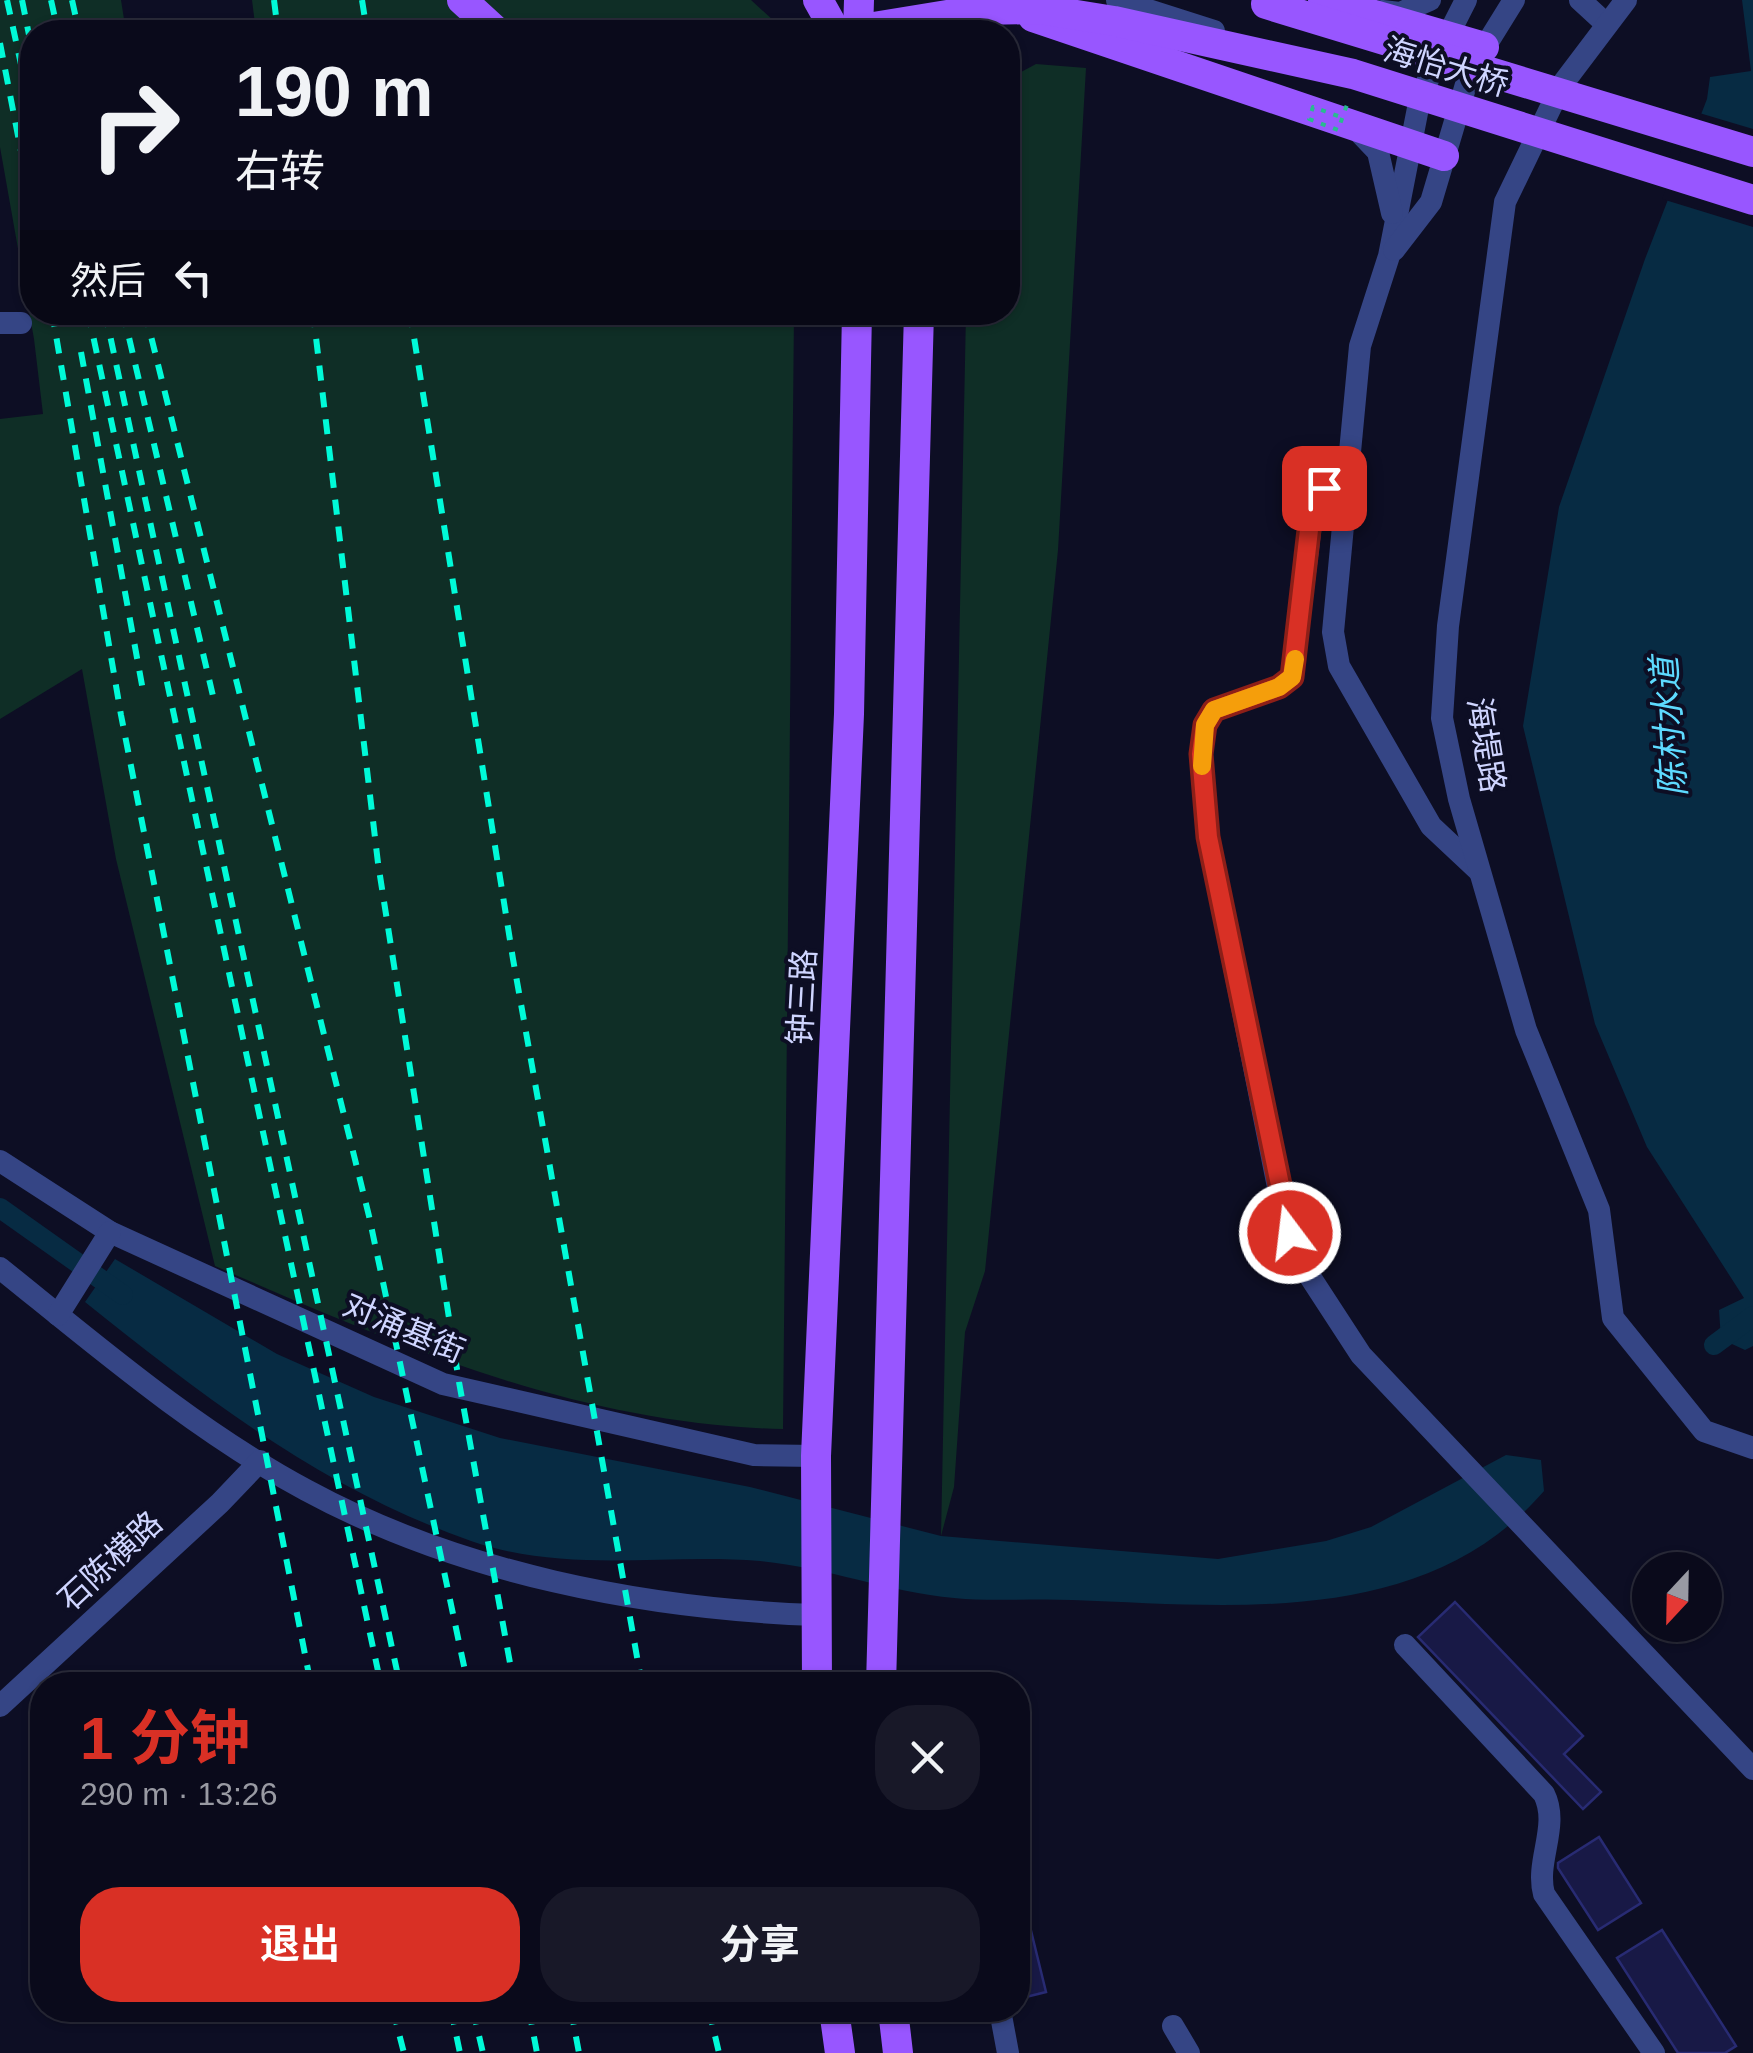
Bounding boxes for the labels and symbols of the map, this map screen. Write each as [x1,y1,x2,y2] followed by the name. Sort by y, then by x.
[1380,31,1512,103] street label: 海怡大桥
[1282,446,1367,531] pin
[1644,651,1693,798] water label: 陈村水道
[1461,695,1511,795] street label: 海堤路
[782,948,822,1046] street label: 钟三路
[1238,1181,1342,1285] position arrow
[338,1286,470,1370] street label: 对涌基街
[51,1504,169,1618] street label: 石陈横路
[1632,1552,1722,1642] north arrow

